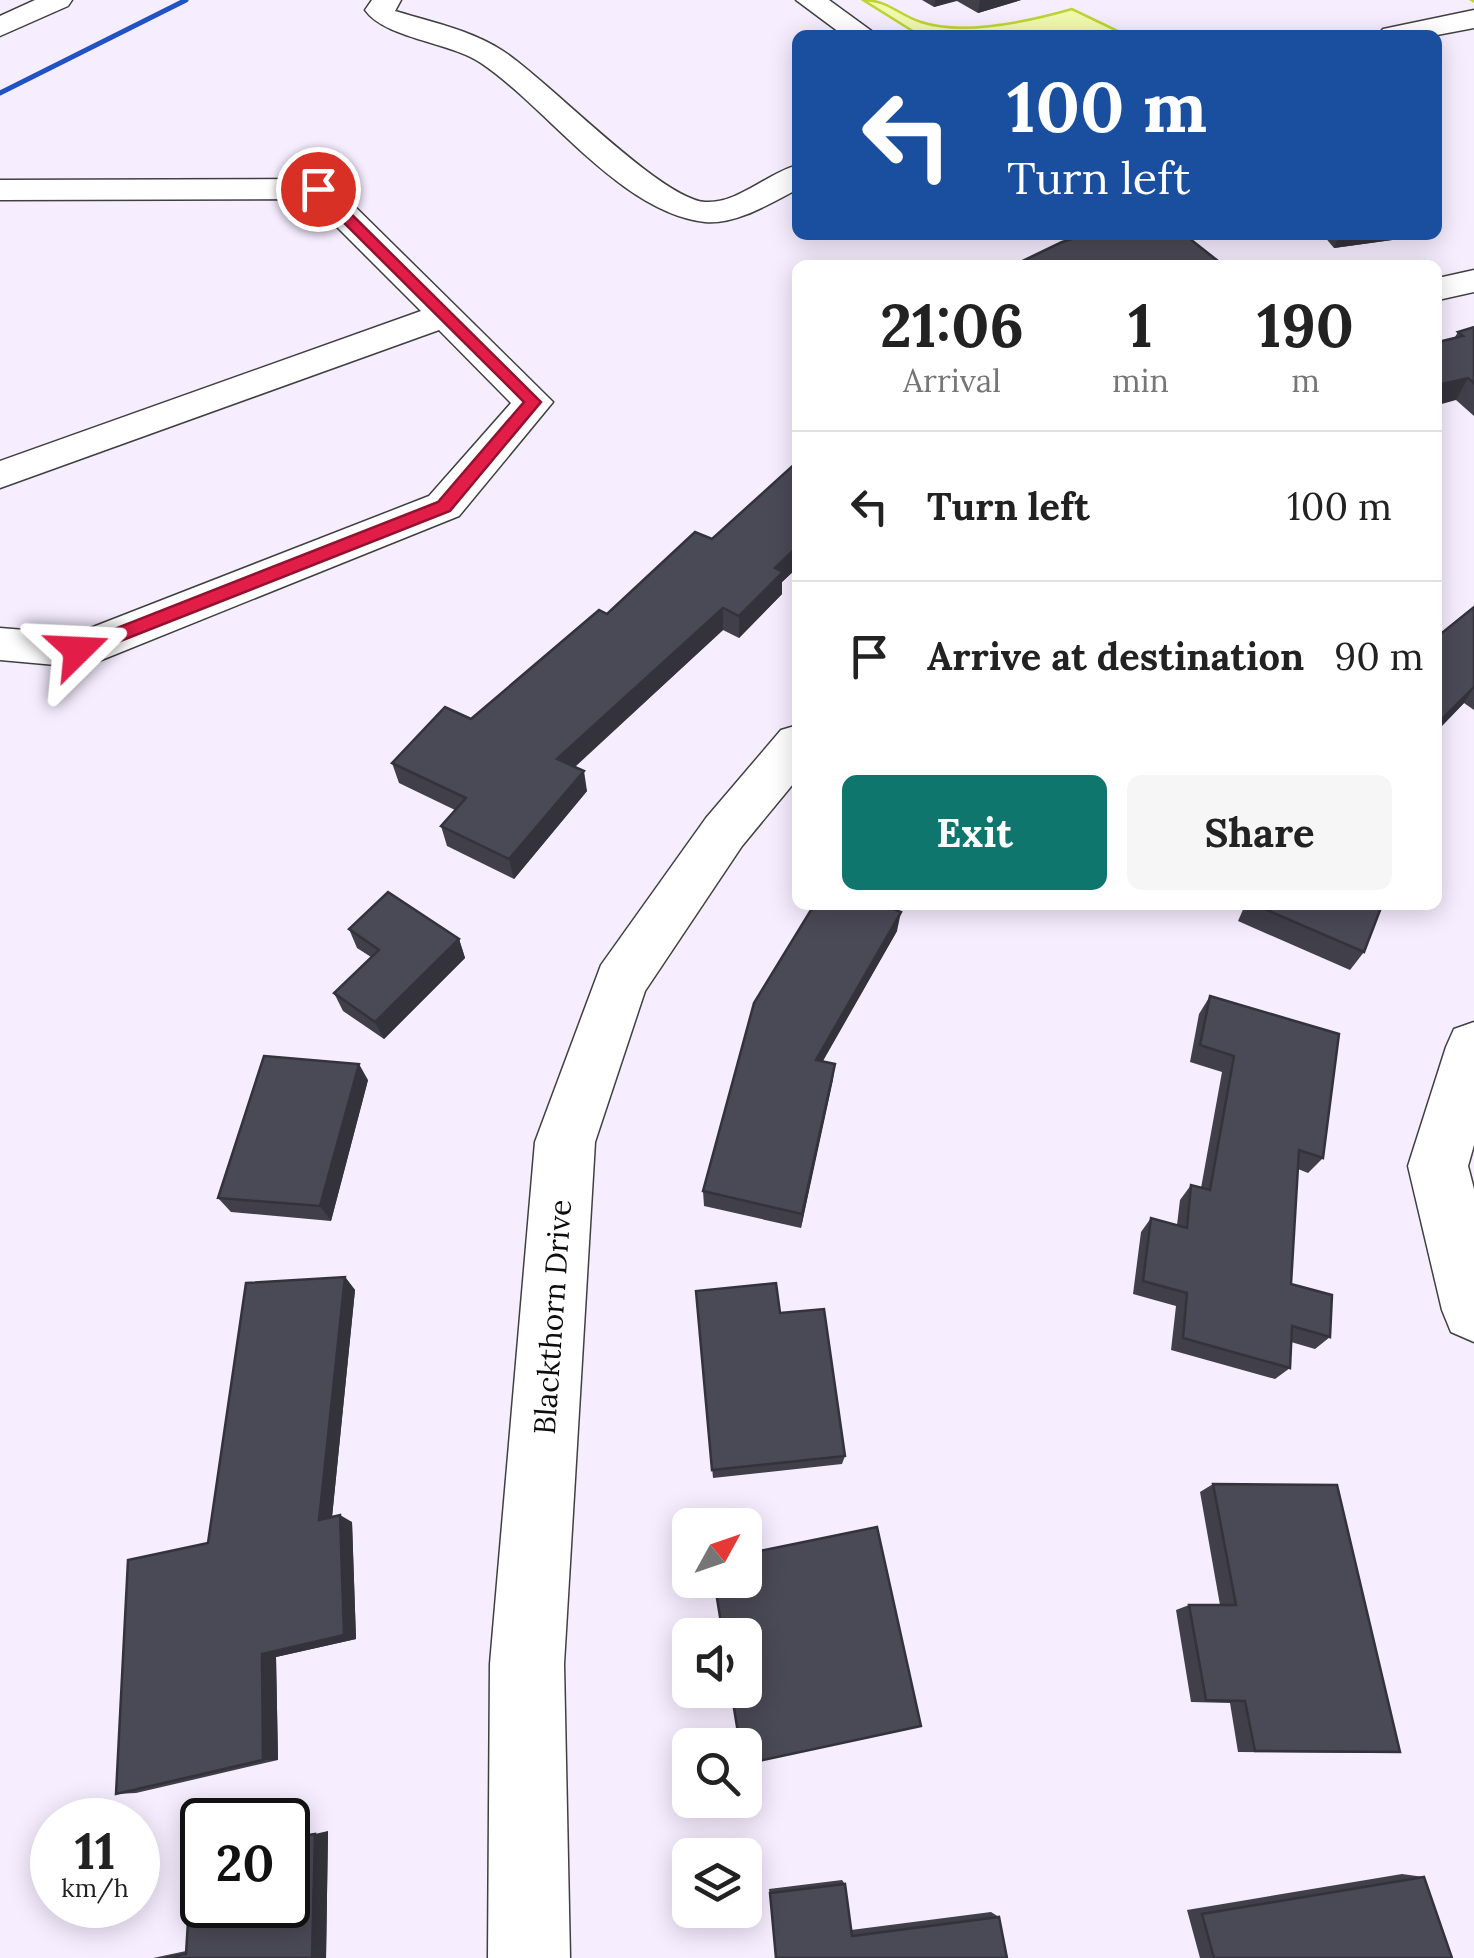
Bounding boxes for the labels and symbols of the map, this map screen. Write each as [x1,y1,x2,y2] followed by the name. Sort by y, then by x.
[276,147,361,232] pin
[26,598,130,702] position arrow
[525,1198,579,1436] street label: Blackthorn Drive
[672,1508,762,1598] north arrow
[180,1798,310,1928] speed limit sign: 20

